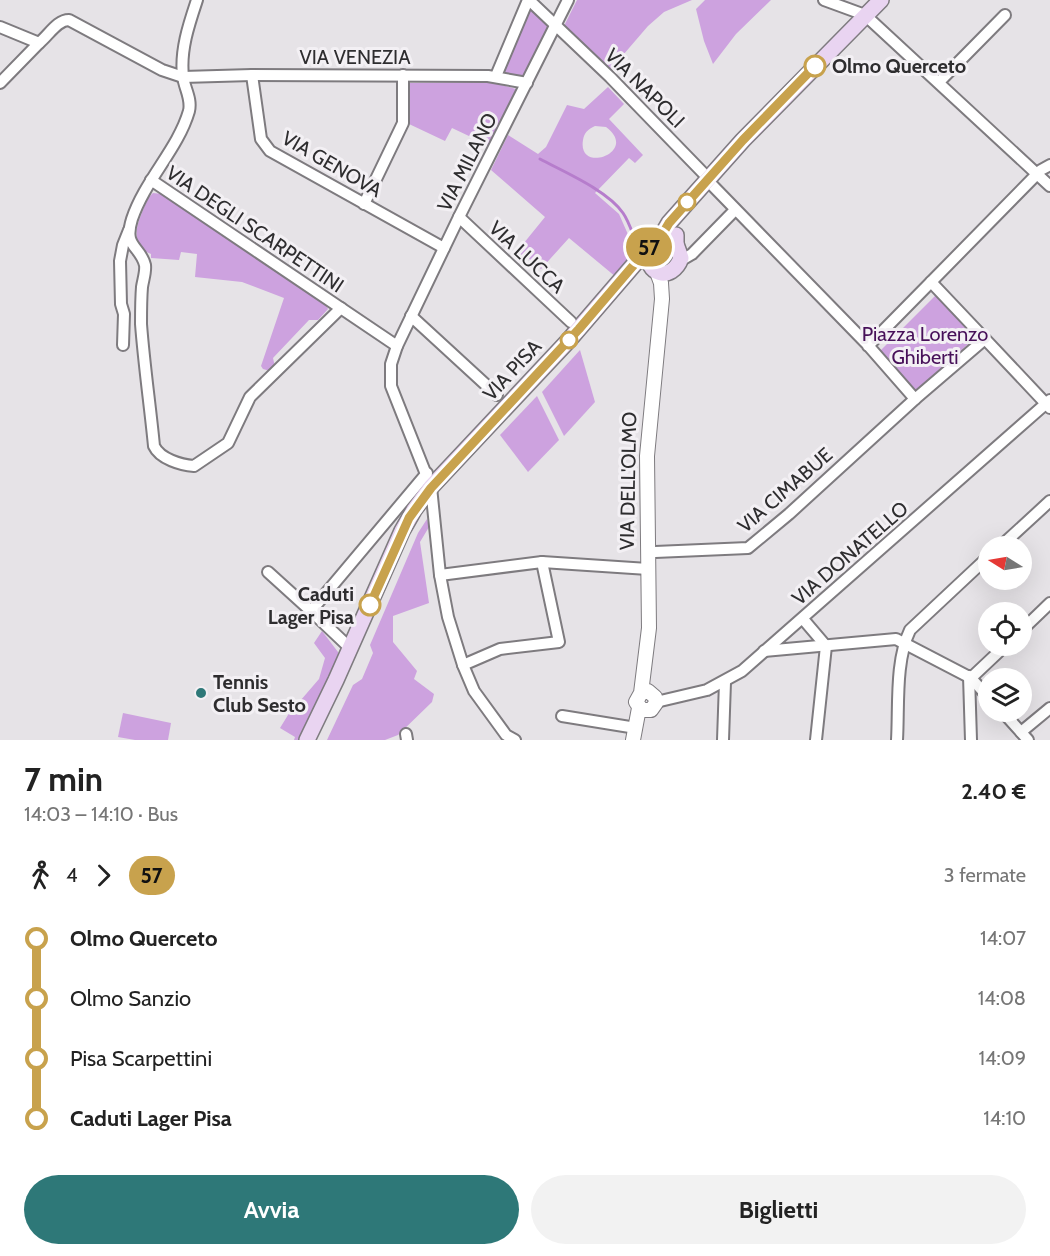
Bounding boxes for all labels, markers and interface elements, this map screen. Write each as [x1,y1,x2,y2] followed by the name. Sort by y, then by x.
[600,43,690,133] street label: VIA NAPOLI
[300,45,411,69] street label: VIA VENEZIA
[832,54,966,78] place label: Olmo Querceto
[804,55,826,77] marker: Olmo Querceto
[432,109,502,215] street label: VIA MILANO
[278,126,387,203] street label: VIA GENOVA
[162,161,348,297] street label: VIA DEGLI SCARPETTINI
[678,193,696,211] unlabelled marker
[484,216,570,299] street label: VIA LUCCA
[622,228,676,266] line badge: 57
[638,235,660,260] text: 57
[862,322,988,369] park label: Piazza Lorenzo Ghiberti
[560,331,578,349] unlabelled marker
[478,334,547,405] street label: VIA PISA
[615,412,641,550] street label: VIA DELL'OLMO
[733,442,837,538] street label: VIA CIMABUE
[787,496,913,610] street label: VIA DONATELLO
[978,536,1032,590] north arrow
[978,536,1032,722] map controls
[268,582,354,629] place label: Caduti Lager Pisa
[359,594,381,616] marker: Caduti Lager Pisa
[978,602,1032,656] button: locate
[978,668,1032,722] button: layers
[213,670,306,717] place label: Tennis Club Sesto
[194,686,208,700] marker: Tennis Club Sesto
[24,759,103,799] text: 7 min
[961,778,1026,805] text: 2.40 €
[24,802,178,826] text: 14:03 – 14:10 · Bus
[24,859,57,892] icon: walk
[87,859,120,892] icon: forward
[66,863,78,887] text: 4
[141,863,163,888] text: 57
[944,863,1026,887] text: 3 fermate
[70,925,217,952] text: Olmo Querceto
[980,926,1026,950] text: 14:07
[70,985,191,1012] text: Olmo Sanzio
[978,986,1026,1010] text: 14:08
[70,1045,212,1072] text: Pisa Scarpettini
[978,1046,1026,1070] text: 14:09
[70,1105,232,1132] text: Caduti Lager Pisa
[983,1106,1026,1130] text: 14:10
[24,1175,519,1244] button: Avvia
[531,1175,1026,1244] button: Biglietti

